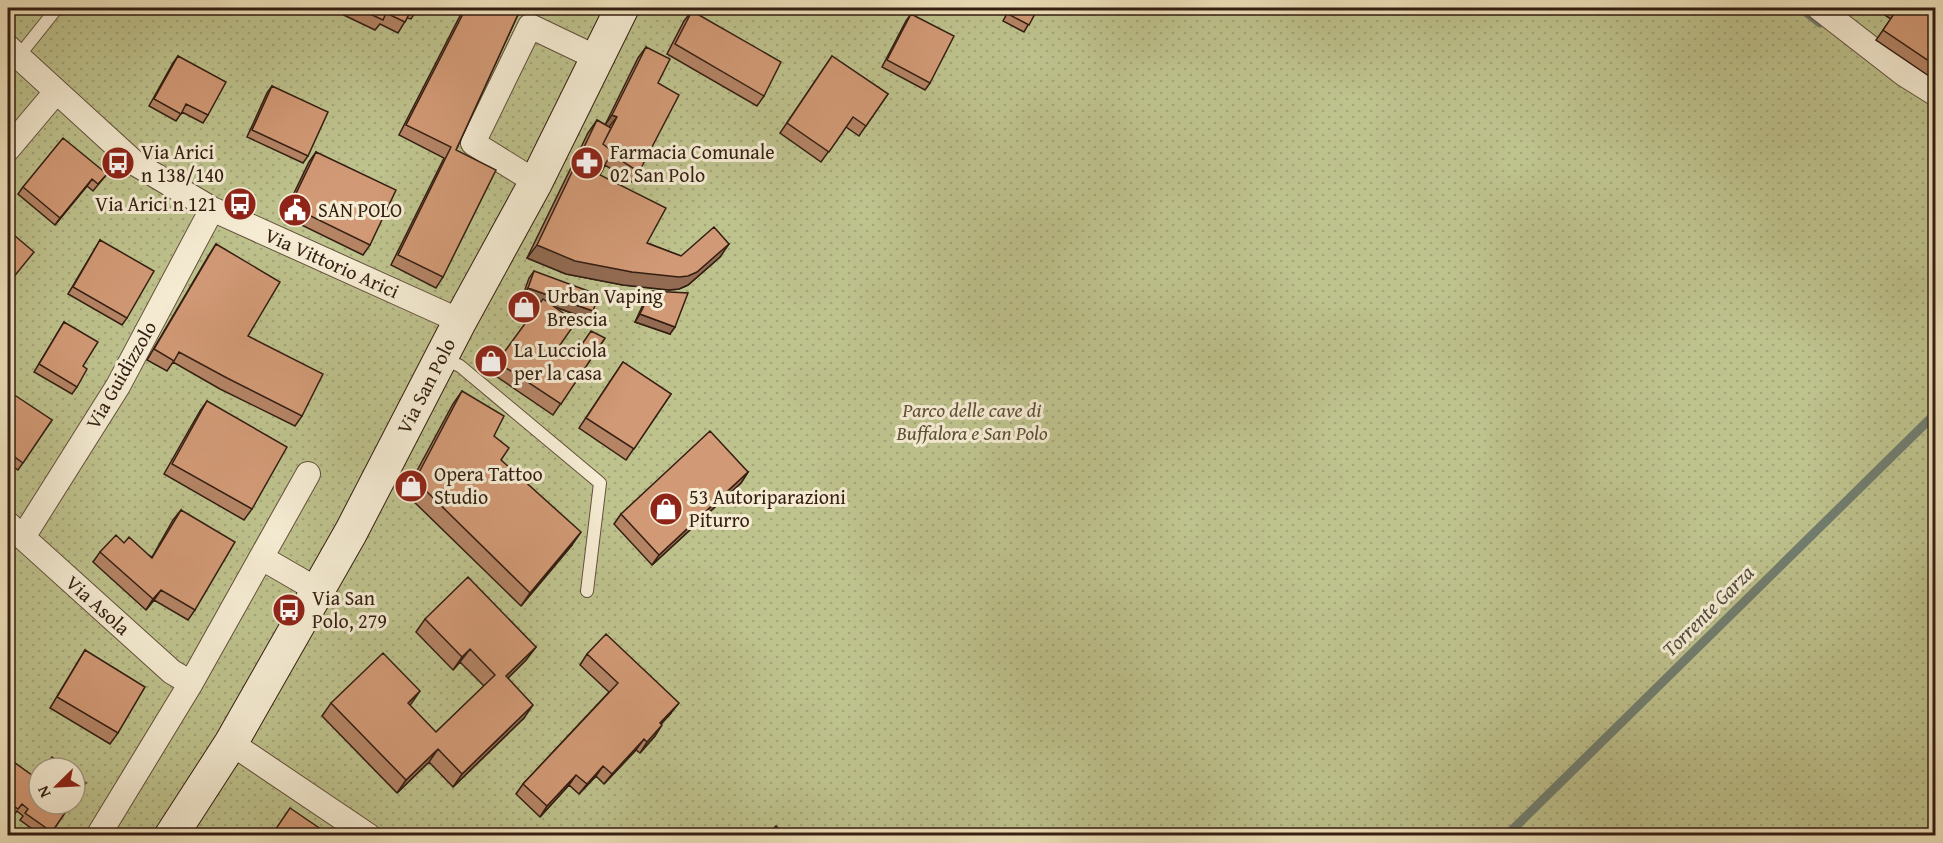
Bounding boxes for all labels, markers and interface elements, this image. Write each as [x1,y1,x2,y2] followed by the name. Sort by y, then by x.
[141,137,224,189] place label: Via Arici n 138/140
[610,137,775,189] place label: Farmacia Comunale 02 San Polo
[100,145,136,181] bus stop icon: Via Arici n 138/140
[569,145,605,181] pharmacy icon: Farmacia Comunale 02 San Polo
[222,186,258,222] bus stop icon: Via Arici n 121
[95,189,217,218] place label: Via Arici n 121
[277,192,313,228] public building icon: SAN POLO
[318,195,402,224] place label: SAN POLO
[260,220,404,305] street label: Via Vittorio Arici
[547,281,663,333] place label: Urban Vaping Brescia
[506,289,542,325] shop icon: Urban Vaping Brescia
[78,315,163,434] street label: Via Guidizzolo
[389,333,462,439] street label: Via San Polo
[514,335,607,387] place label: La Lucciola per la casa
[473,343,509,379] shop icon: La Lucciola per la casa
[896,395,1048,447] park label: Parco delle cave di Buffalora e San Polo
[434,459,543,511] place label: Opera Tattoo Studio
[393,468,429,504] shop icon: Opera Tattoo Studio
[689,482,846,534] place label: 53 Autoriparazioni Piturro
[648,491,684,527] shop icon: 53 Autoriparazioni Piturro
[1655,557,1761,664] water label: Torrente Garza
[60,568,137,642] street label: Via Asola
[312,583,387,635] place label: Via San Polo, 279
[271,592,307,628] bus stop icon: Via San Polo, 279
[27,756,87,816] north arrow
[30,782,56,802] text: N

